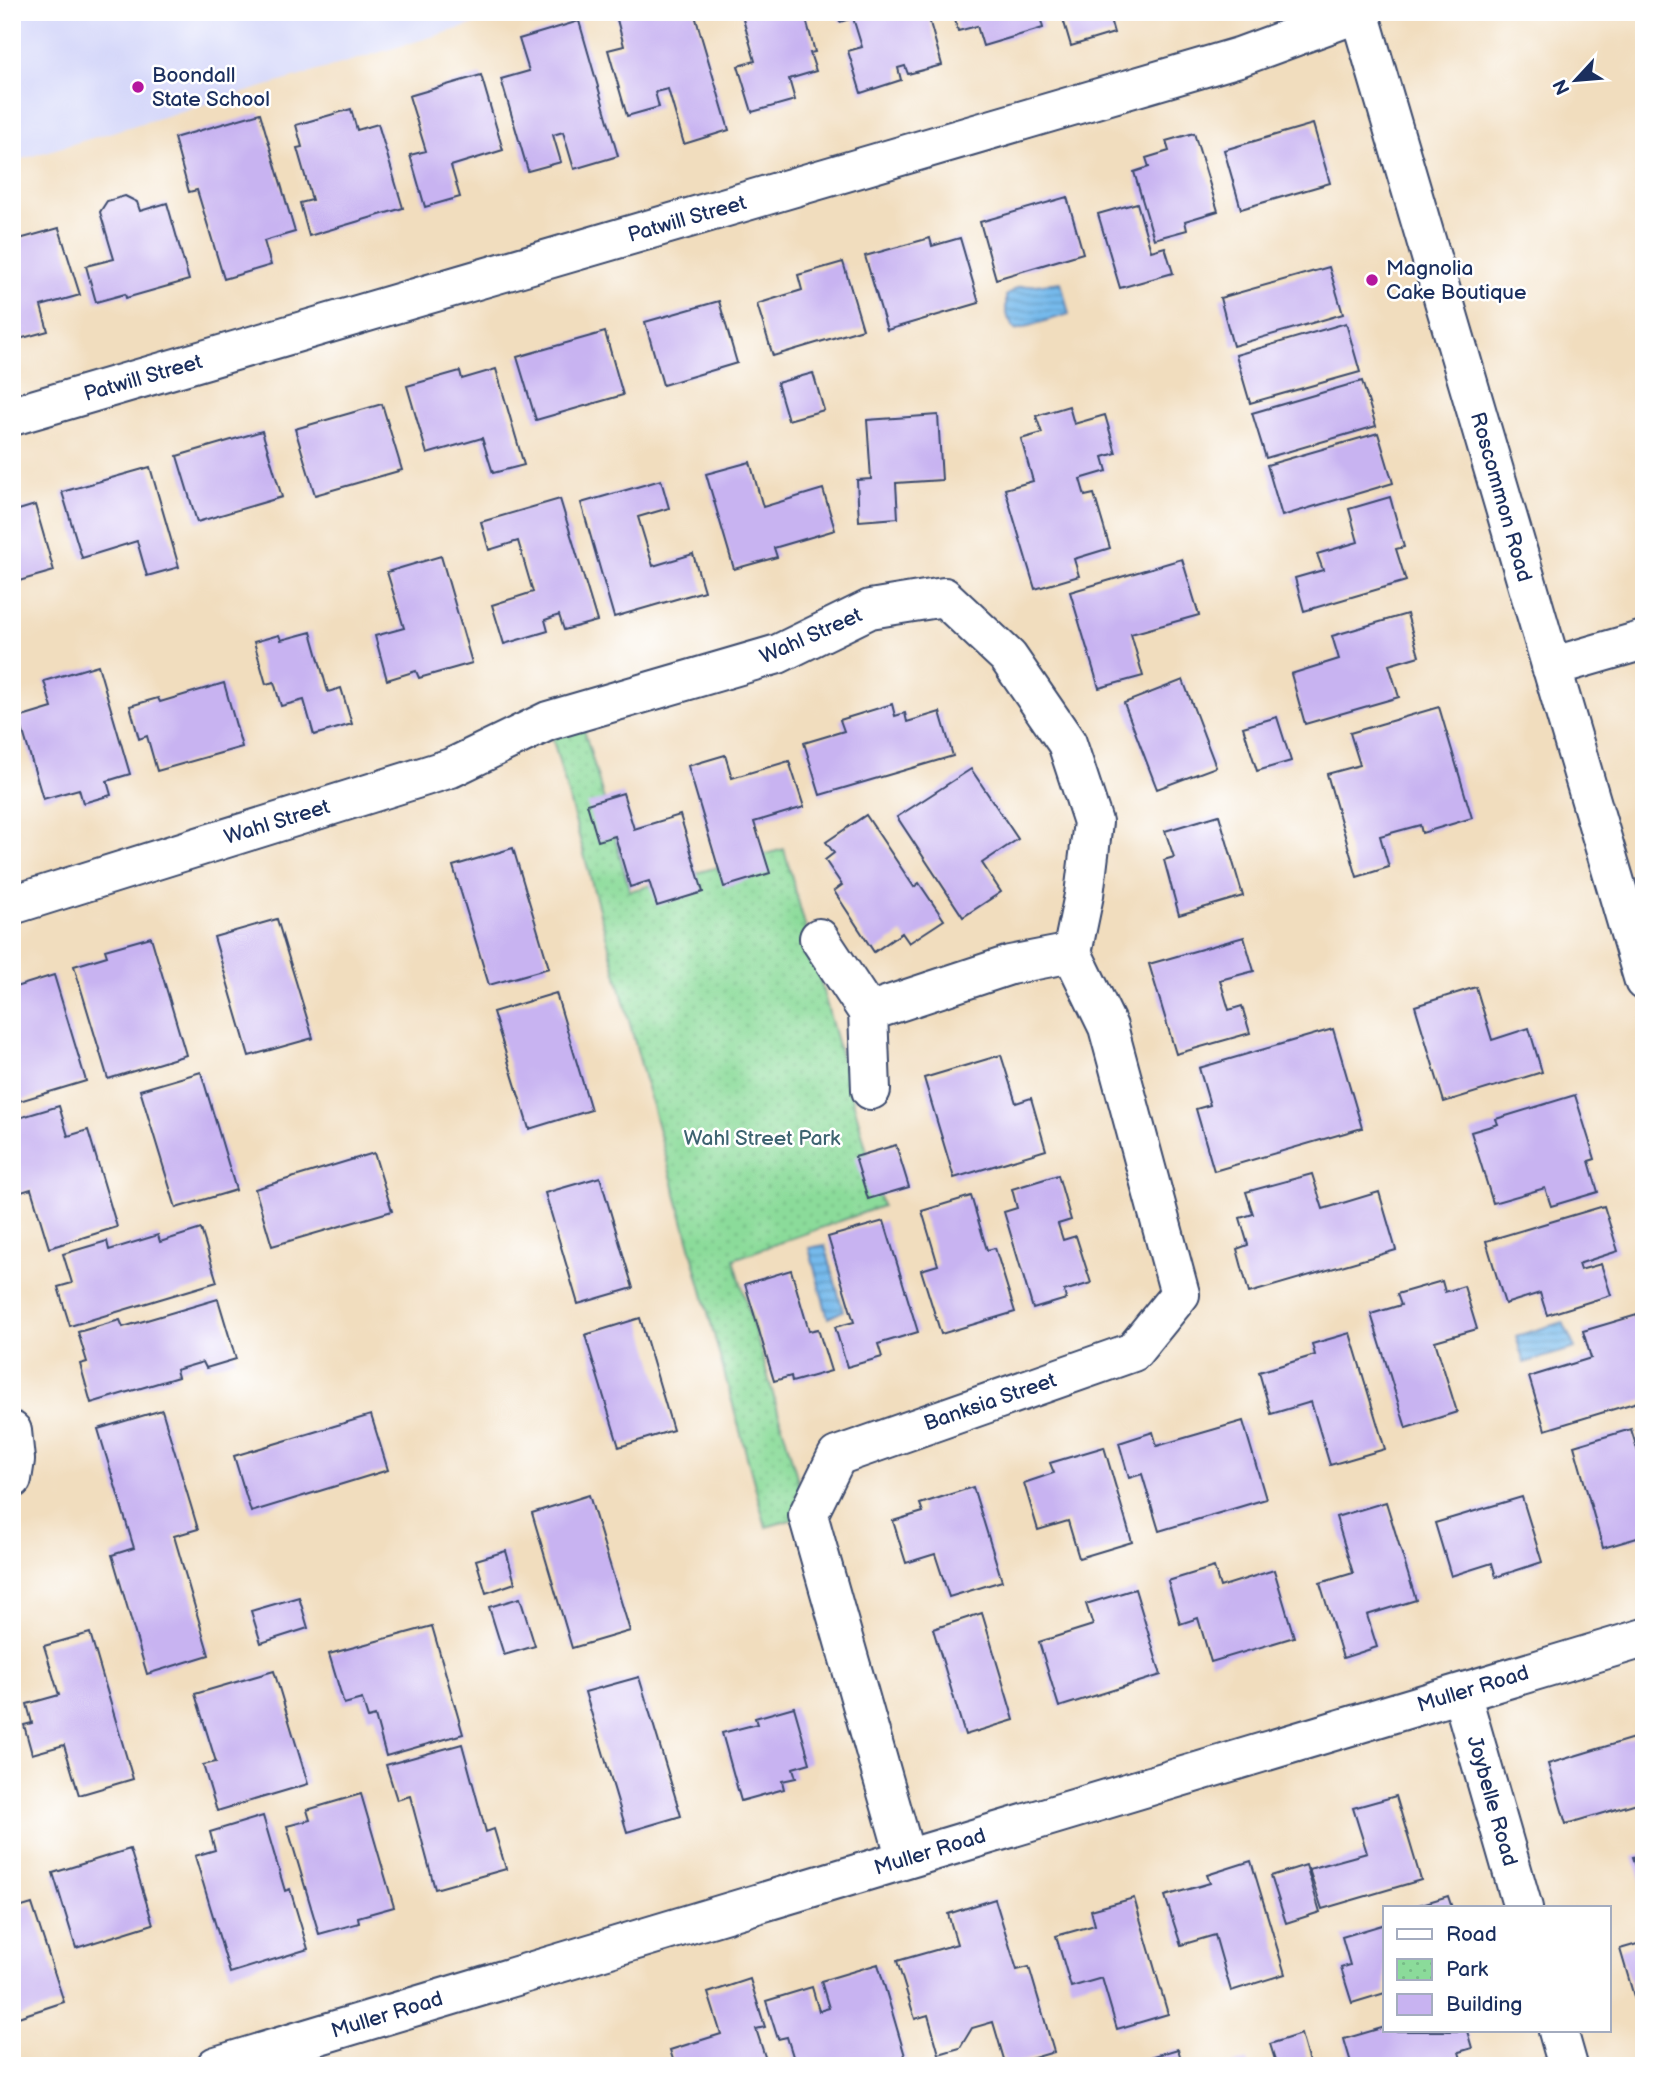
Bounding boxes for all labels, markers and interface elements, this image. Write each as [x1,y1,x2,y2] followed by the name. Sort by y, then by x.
[1540,46,1610,116] north arrow
[152,63,270,112] place label: Boondall State School
[1549,75,1576,98] text: N
[130,79,146,95] marker: Boondall State School
[625,190,750,248] street label: Patwill Street
[1386,256,1526,305] place label: Magnolia Cake Boutique
[1364,272,1380,288] marker: Magnolia Cake Boutique
[81,349,206,407] street label: Patwill Street
[1465,409,1537,585] street label: Roscommon Road
[756,602,866,670] street label: Wahl Street
[221,794,333,850] street label: Wahl Street
[684,1126,841,1151] park label: Wahl Street Park
[920,1367,1060,1436] street label: Banksia Street
[1414,1660,1532,1718] street label: Muller Road
[1462,1733,1522,1869] street label: Joybelle Road
[871,1823,989,1881] street label: Muller Road
[1383,1906,1610,2032] legend
[1446,1922,1497,1947] text: Road
[1446,1957,1489,1982] text: Park
[328,1986,446,2044] street label: Muller Road
[1446,1992,1522,2017] text: Building

